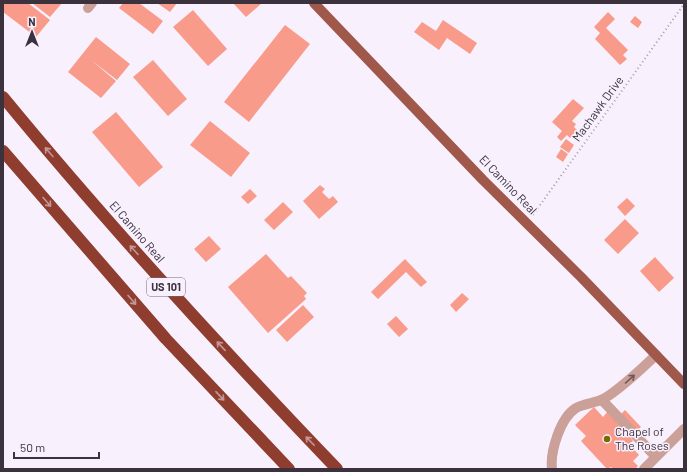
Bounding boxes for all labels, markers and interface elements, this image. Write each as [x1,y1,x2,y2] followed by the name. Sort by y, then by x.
[12,12,52,52] north arrow
[28,15,36,28] text: N
[569,73,626,144] street label: Machawk Drive
[44,146,53,157] one-way arrow
[477,152,540,217] street label: El Camino Real
[42,197,51,207] one-way arrow
[107,198,168,265] street label: El Camino Real
[129,245,138,255] one-way arrow
[147,278,185,296] road number: US 101
[128,295,137,305] one-way arrow
[217,342,226,352] one-way arrow
[625,374,635,383] one-way arrow
[215,391,225,401] one-way arrow
[615,424,669,452] place label: Chapel of The Roses
[14,434,99,460] scale bar
[602,434,612,444] marker: Chapel of The Roses
[305,436,315,446] one-way arrow
[20,440,45,454] text: 50 m

